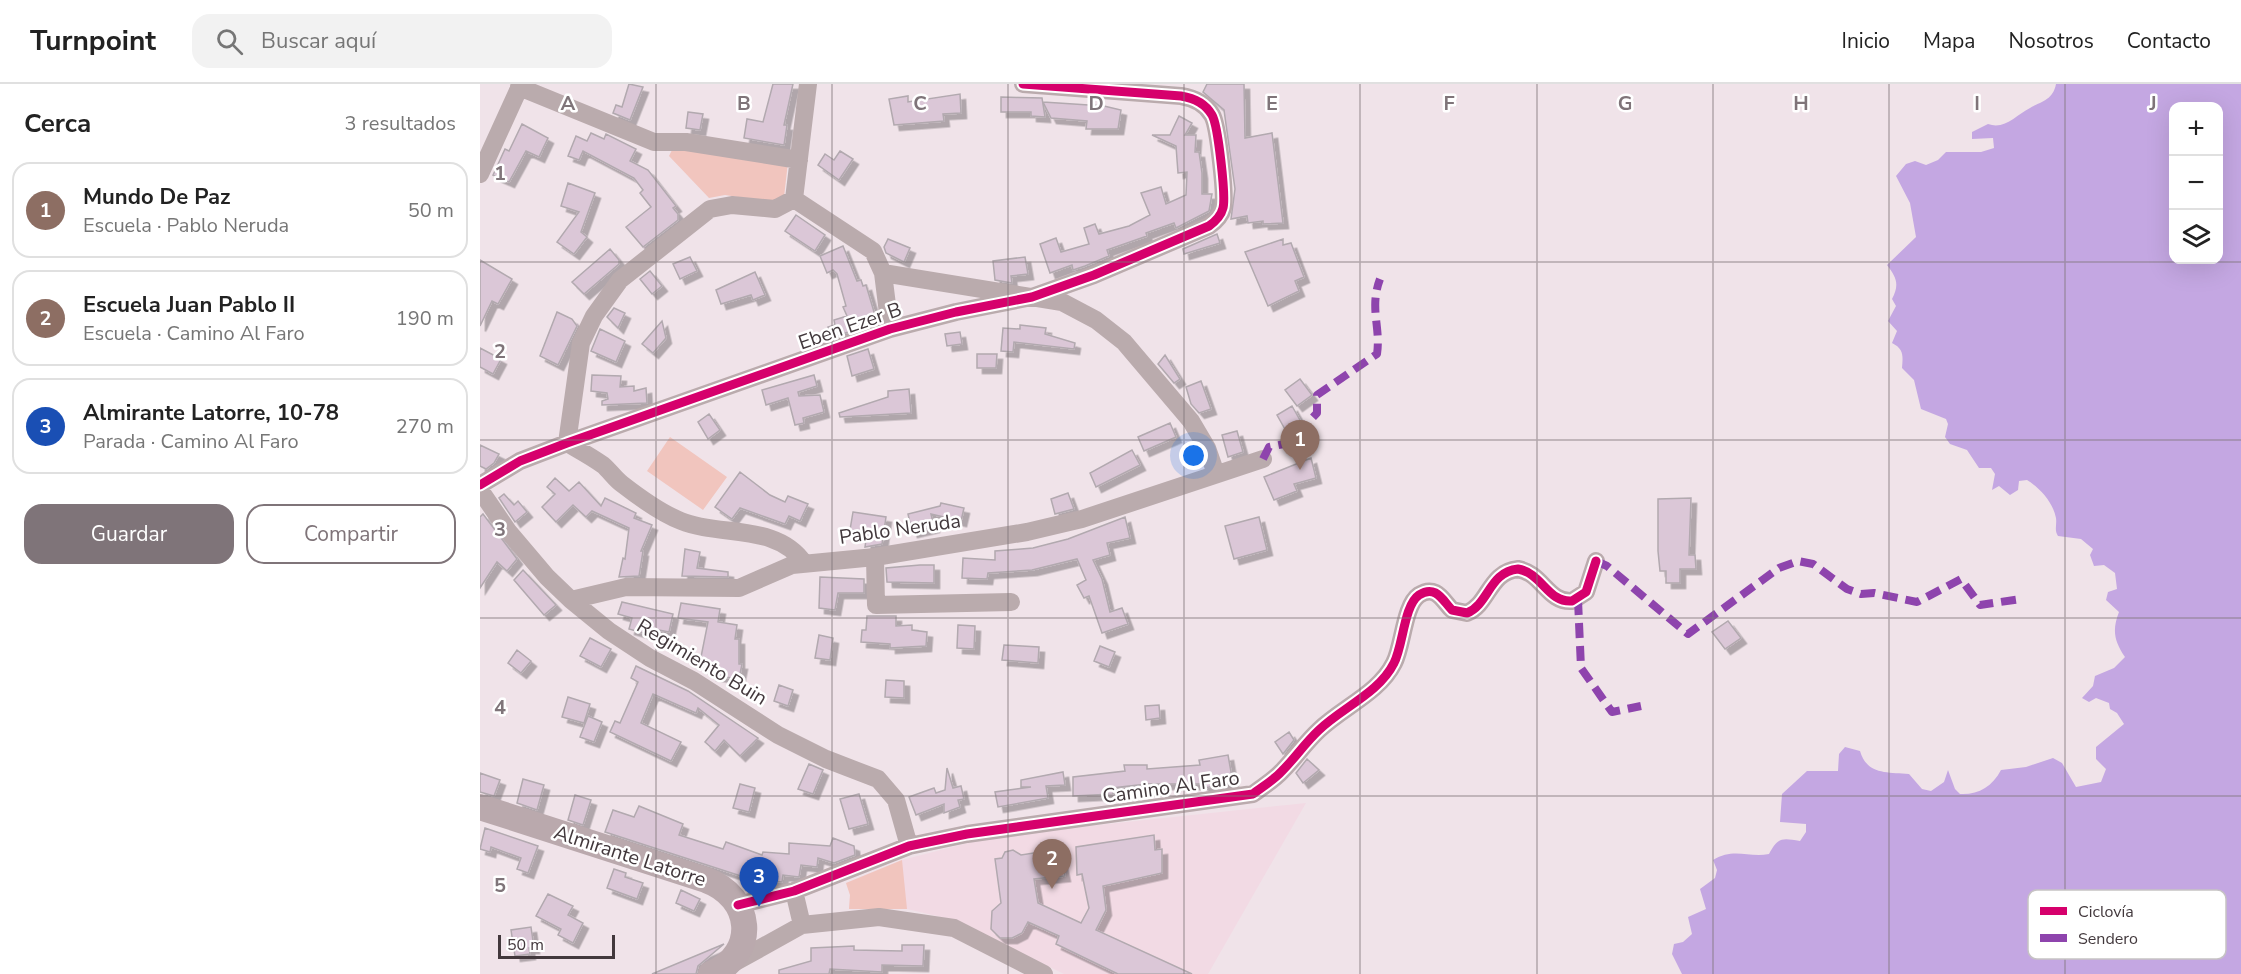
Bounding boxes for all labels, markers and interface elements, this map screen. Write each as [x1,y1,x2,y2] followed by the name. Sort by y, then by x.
[192,14,612,68] search box
[30,22,156,60] text: Turnpoint
[213,25,246,58] icon: search
[261,26,376,56] text: Buscar aquí
[1842,27,1890,55] text: Inicio
[1923,27,1975,55] text: Mapa
[2008,27,2094,55] text: Nosotros
[2127,27,2211,55] text: Contacto
[561,90,576,117] text: A
[737,90,751,117] text: B
[913,90,927,117] text: C
[1088,90,1104,117] text: D
[1266,90,1278,117] text: E
[1443,90,1455,117] text: F
[1618,90,1632,117] text: G
[1793,90,1809,117] text: H
[1974,90,1980,117] text: I
[2148,90,2157,117] text: J
[2169,102,2223,264] map controls
[2169,102,2223,156] button: +
[24,106,91,141] text: Cerca
[345,110,456,137] text: 3 resultados
[2169,156,2223,210] button: −
[494,160,506,187] text: 1
[83,182,230,212] text: Mundo De Paz
[40,197,52,224] text: 1
[408,197,454,224] text: 50 m
[2169,210,2223,264] button: layers
[83,212,289,239] text: Escuela · Pablo Neruda
[83,290,295,320] text: Escuela Juan Pablo II
[795,296,905,356] street label: Eben Ezer B
[40,305,52,332] text: 2
[396,305,454,332] text: 190 m
[83,320,305,347] text: Escuela · Camino Al Faro
[494,338,506,365] text: 2
[83,398,339,428] text: Almirante Latorre, 10-78
[40,413,52,440] text: 3
[396,413,454,440] text: 270 m
[1280,420,1320,470] pin: 1
[83,428,299,455] text: Parada · Camino Al Faro
[1179,441,1208,470] your location
[24,504,234,564] button: Guardar
[246,504,456,564] button: Compartir
[837,507,963,551] street label: Pablo Neruda
[494,516,506,543] text: 3
[632,612,772,712] street label: Regimiento Buin
[494,694,506,721] text: 4
[1101,764,1241,810] street label: Camino Al Faro
[551,819,709,893] street label: Almirante Latorre
[1032,840,1072,889] pin: 2
[740,858,778,907] pin: 3
[494,872,506,899] text: 5
[2028,890,2226,959] legend
[2078,901,2134,923] text: Ciclovía
[2078,928,2138,950] text: Sendero
[498,932,615,960] scale bar
[507,934,544,956] text: 50 m

